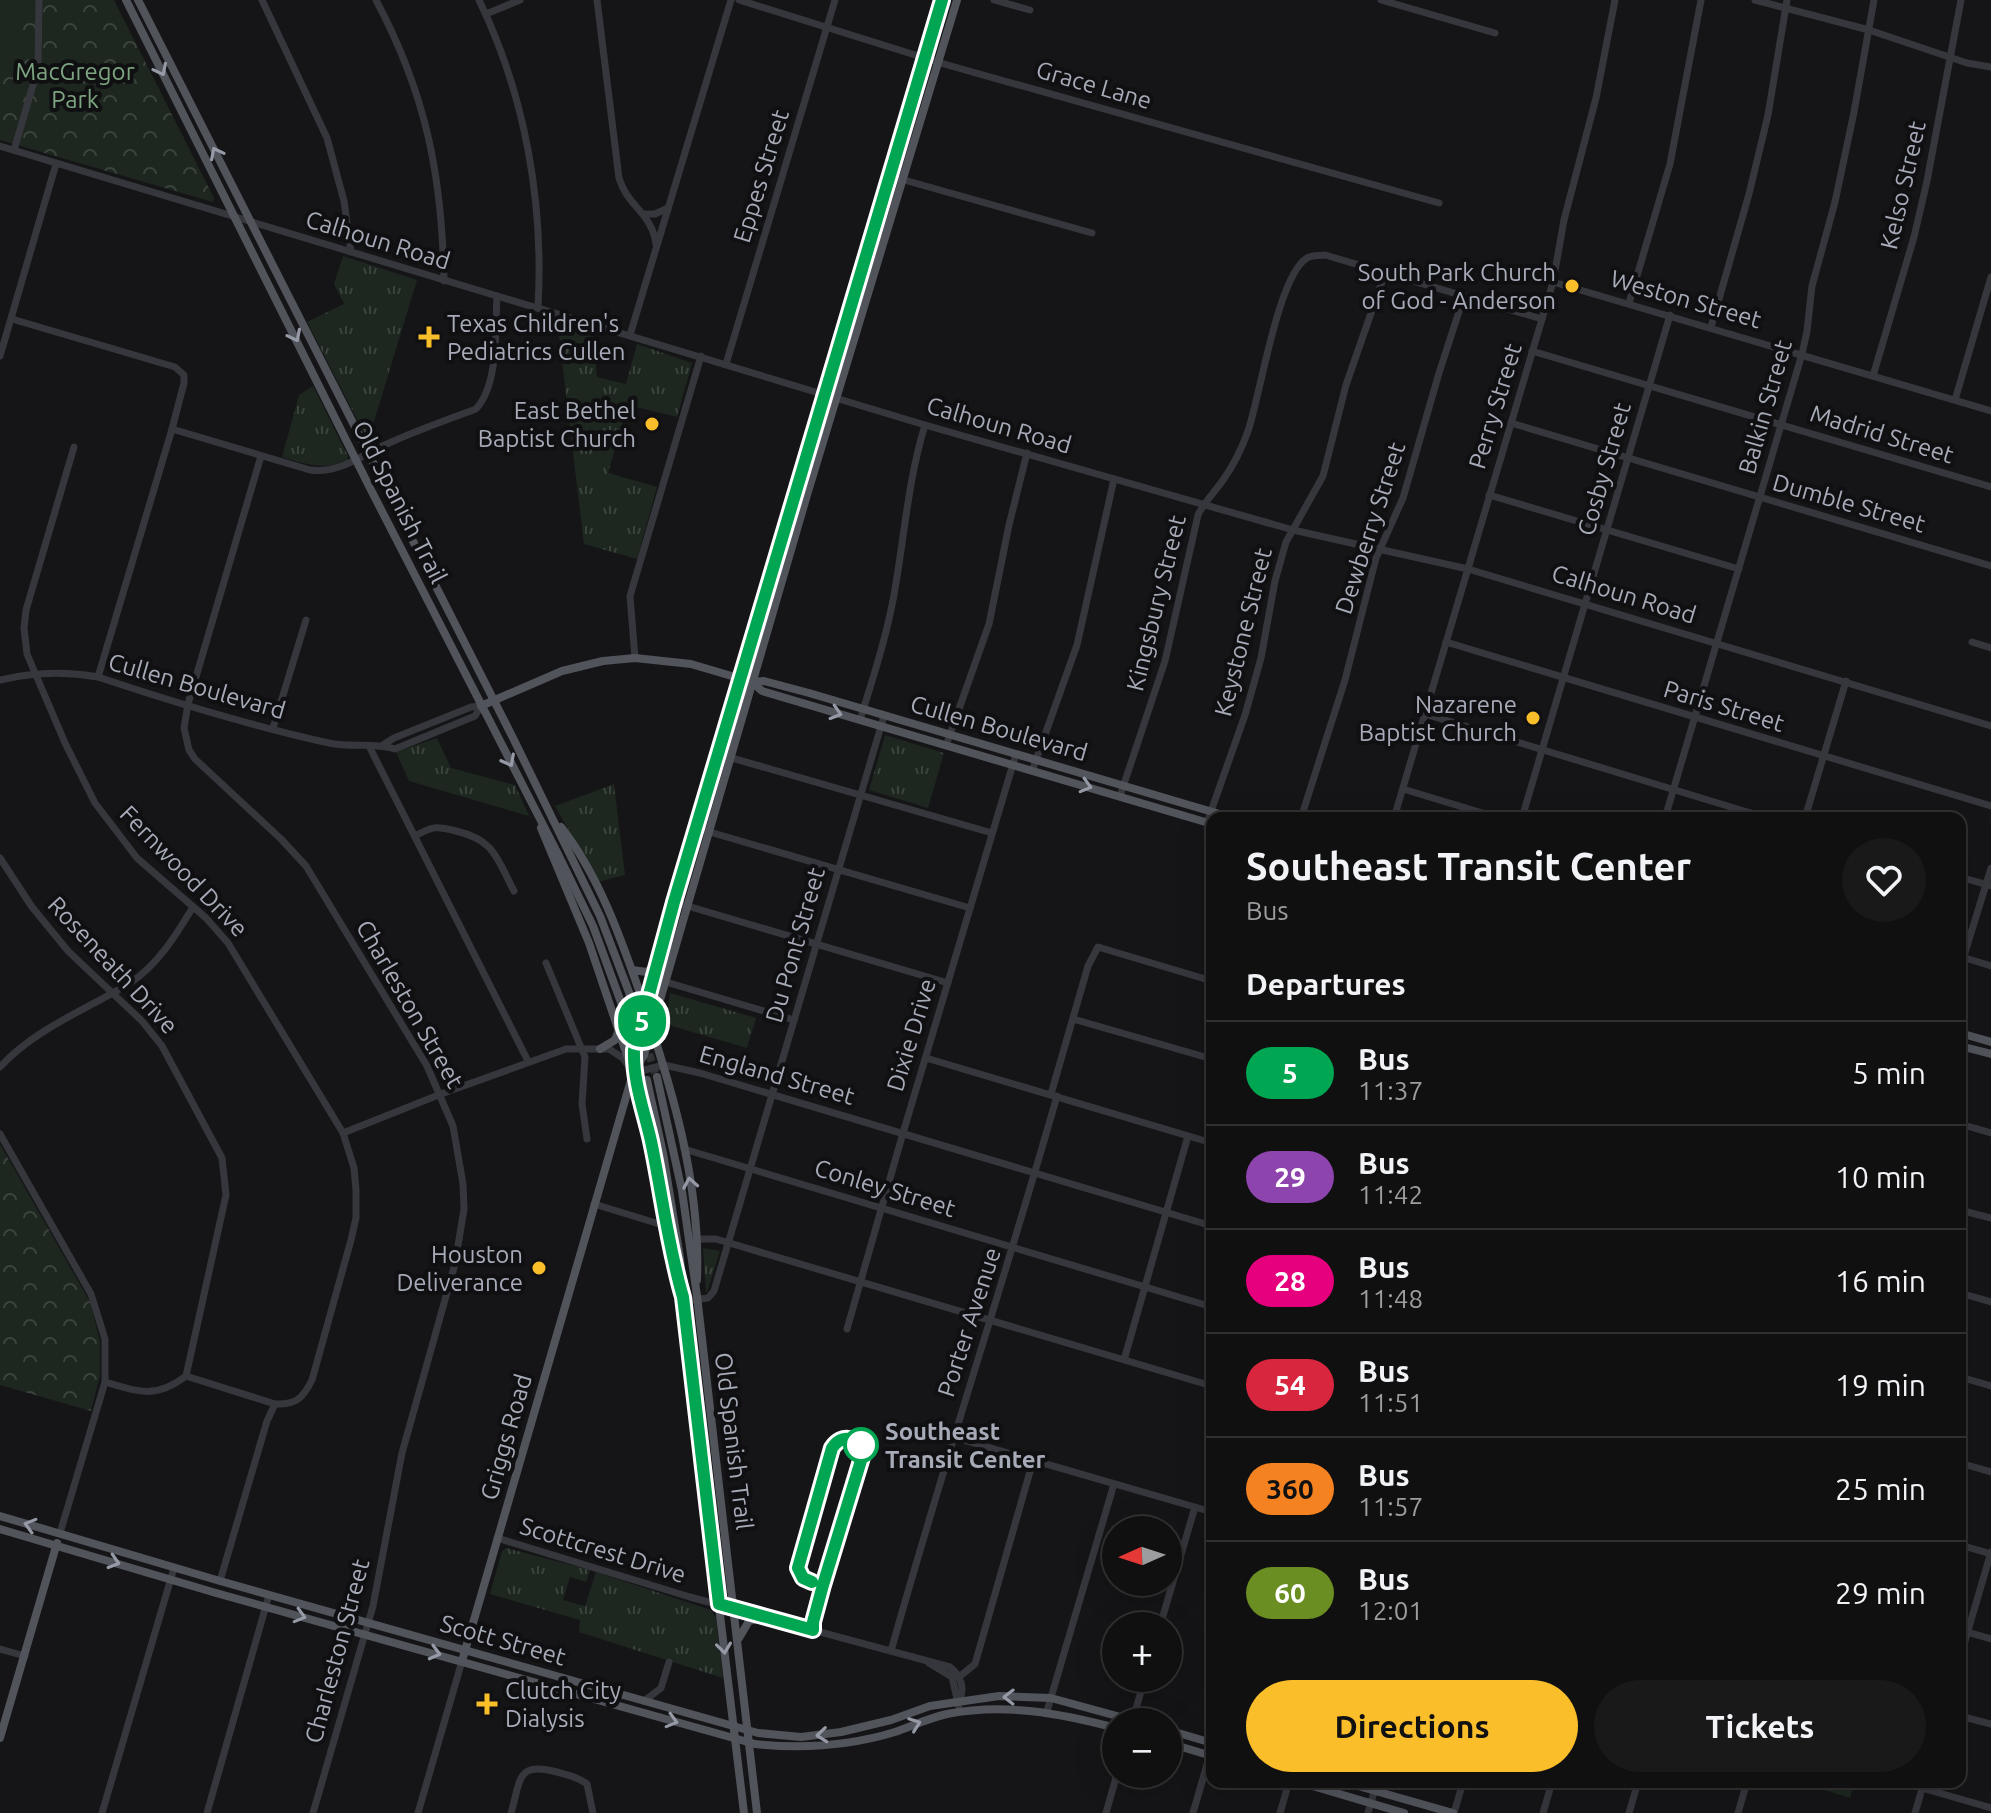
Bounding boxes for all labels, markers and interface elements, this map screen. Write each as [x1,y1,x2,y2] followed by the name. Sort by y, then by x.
[1033,56,1155,114] street label: Grace Lane
[15,58,135,113] park label: MacGregor Park
[151,61,166,76] one-way arrow
[728,106,794,246] street label: Eppes Street
[1875,118,1931,252] street label: Kelso Street
[211,147,226,162] one-way arrow
[303,205,453,275] street label: Calhoun Road
[1358,259,1556,314] place label: South Park Church of God - Anderson
[1608,265,1765,334] street label: Weston Street
[1563,277,1581,295] marker: South Park Church of God - Anderson
[447,310,626,365] place label: Texas Children's Pediatrics Cullen
[418,326,440,348] marker: Texas Children's Pediatrics Cullen
[285,328,300,343] one-way arrow
[1733,336,1797,477] street label: Balkin Street
[1463,339,1527,472] street label: Perry Street
[924,391,1074,459] street label: Calhoun Road
[478,397,636,452] place label: East Bethel Baptist Church
[1572,399,1636,539] street label: Cosby Street
[1807,399,1958,469] street label: Madrid Street
[643,415,661,433] marker: East Bethel Baptist Church
[347,416,453,588] street label: Old Spanish Trail
[1330,438,1411,617] street label: Dewberry Street
[1770,468,1929,538] street label: Dumble Street
[1121,512,1191,694] street label: Kingsbury Street
[1209,545,1277,719] street label: Keystone Street
[1549,559,1699,629] street label: Calhoun Road
[105,648,289,724] street label: Cullen Boulevard
[1661,675,1788,737] street label: Paris Street
[907,690,1091,766] street label: Cullen Boulevard
[1359,691,1517,746] place label: Nazarene Baptist Church
[829,704,843,720] one-way arrow
[1524,709,1542,727] marker: Nazarene Baptist Church
[500,752,515,767] one-way arrow
[1079,777,1092,793] one-way arrow
[115,800,253,942] street label: Fernwood Drive
[1842,838,1926,922] button: heart
[1246,845,1691,887] text: Southeast Transit Center
[760,864,830,1026] street label: Du Pont Street
[43,891,183,1039] street label: Roseneath Drive
[1246,896,1289,925] text: Bus
[351,915,469,1093] street label: Charleston Street
[1246,967,1406,1001] text: Departures
[881,975,941,1095] street label: Dixie Drive
[616,995,668,1047] line badge: 5
[634,1005,650,1036] text: 5
[696,1040,858,1110] street label: England Street
[1358,1042,1410,1076] text: Bus
[1852,1056,1926,1090] text: 5 min
[1282,1057,1298,1088] text: 5
[1358,1076,1423,1105] text: 11:37
[1358,1146,1410,1180] text: Bus
[811,1154,959,1222] street label: Conley Street
[1835,1160,1926,1194] text: 10 min
[1274,1161,1306,1192] text: 29
[683,1176,700,1189] one-way arrow
[1358,1180,1423,1209] text: 11:42
[396,1241,523,1296] place label: Houston Deliverance
[932,1244,1006,1400] street label: Porter Avenue
[1358,1250,1410,1284] text: Bus
[530,1259,548,1277] marker: Houston Deliverance
[1835,1264,1926,1298] text: 16 min
[1274,1265,1306,1296] text: 28
[1358,1284,1423,1313] text: 11:48
[710,1351,758,1531] street label: Old Spanish Trail
[1358,1354,1410,1388] text: Bus
[1835,1368,1926,1402] text: 19 min
[1274,1369,1306,1400] text: 54
[475,1371,537,1503] street label: Griggs Road
[1358,1388,1423,1417] text: 11:51
[885,1418,1046,1473] place label: Southeast Transit Center
[844,1428,878,1462] marker: Southeast Transit Center
[1358,1458,1410,1492] text: Bus
[1835,1472,1926,1506] text: 25 min
[1266,1473,1314,1504] text: 360
[1358,1492,1423,1521] text: 11:57
[517,1512,689,1588] street label: Scottcrest Drive
[1102,1516,1182,1596] north arrow
[1102,1516,1182,1788] map controls
[23,1518,37,1534] one-way arrow
[106,1553,120,1569] one-way arrow
[299,1555,375,1746] street label: Charleston Street
[1358,1562,1410,1596] text: Bus
[1835,1576,1926,1610] text: 29 min
[1274,1577,1306,1608] text: 60
[1358,1596,1423,1625] text: 12:01
[292,1607,306,1624] one-way arrow
[437,1609,569,1671] street label: Scott Street
[1102,1612,1182,1692] button: +
[716,1642,733,1655] one-way arrow
[427,1644,441,1661] one-way arrow
[505,1677,621,1732] place label: Clutch City Dialysis
[1246,1680,1578,1772] button: Directions
[1594,1680,1926,1772] button: Tickets
[1002,1688,1015,1705] one-way arrow
[476,1693,498,1715] marker: Clutch City Dialysis
[1102,1708,1182,1788] button: −
[664,1712,678,1728] one-way arrow
[907,1717,921,1734] one-way arrow
[816,1726,829,1743] one-way arrow

